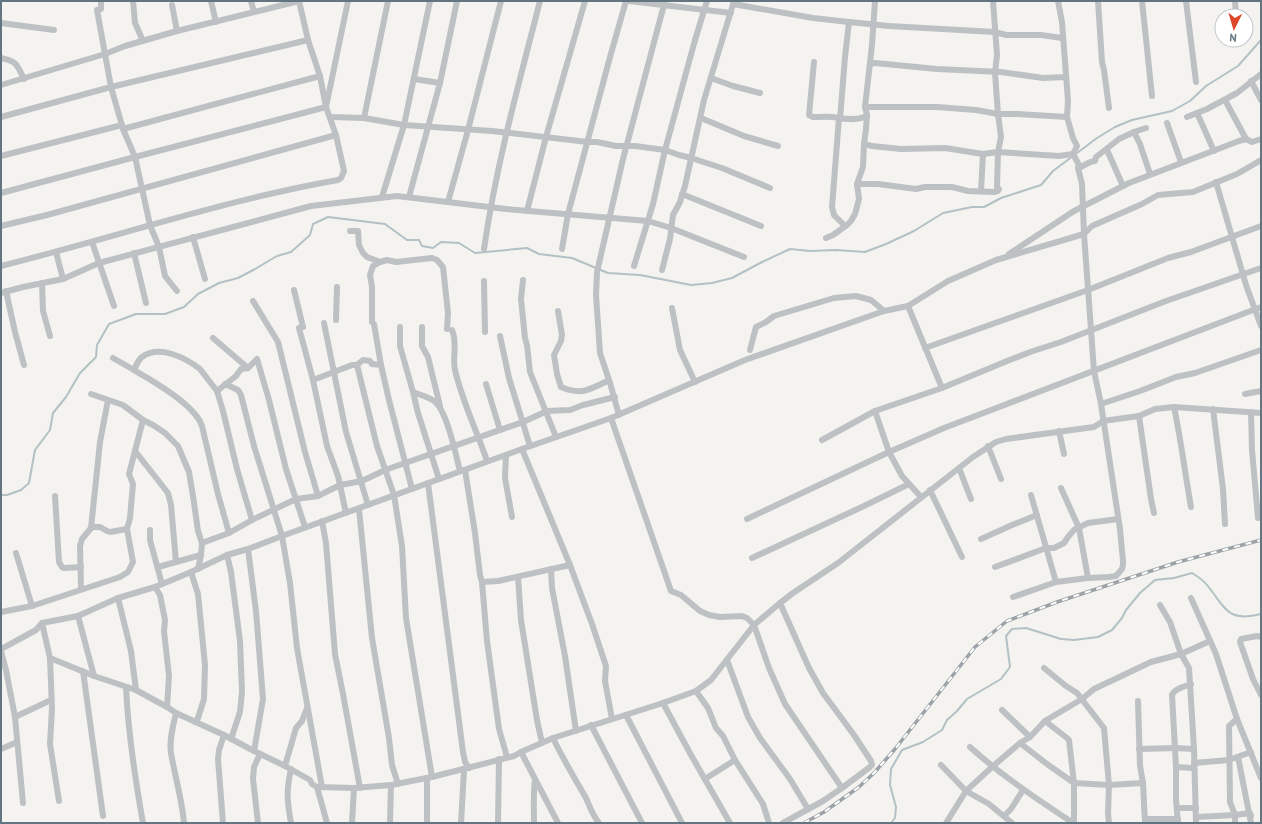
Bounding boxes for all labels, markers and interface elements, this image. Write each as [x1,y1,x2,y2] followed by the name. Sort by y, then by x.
[1214,8,1254,48] north arrow
[1229,31,1237,45] text: N

